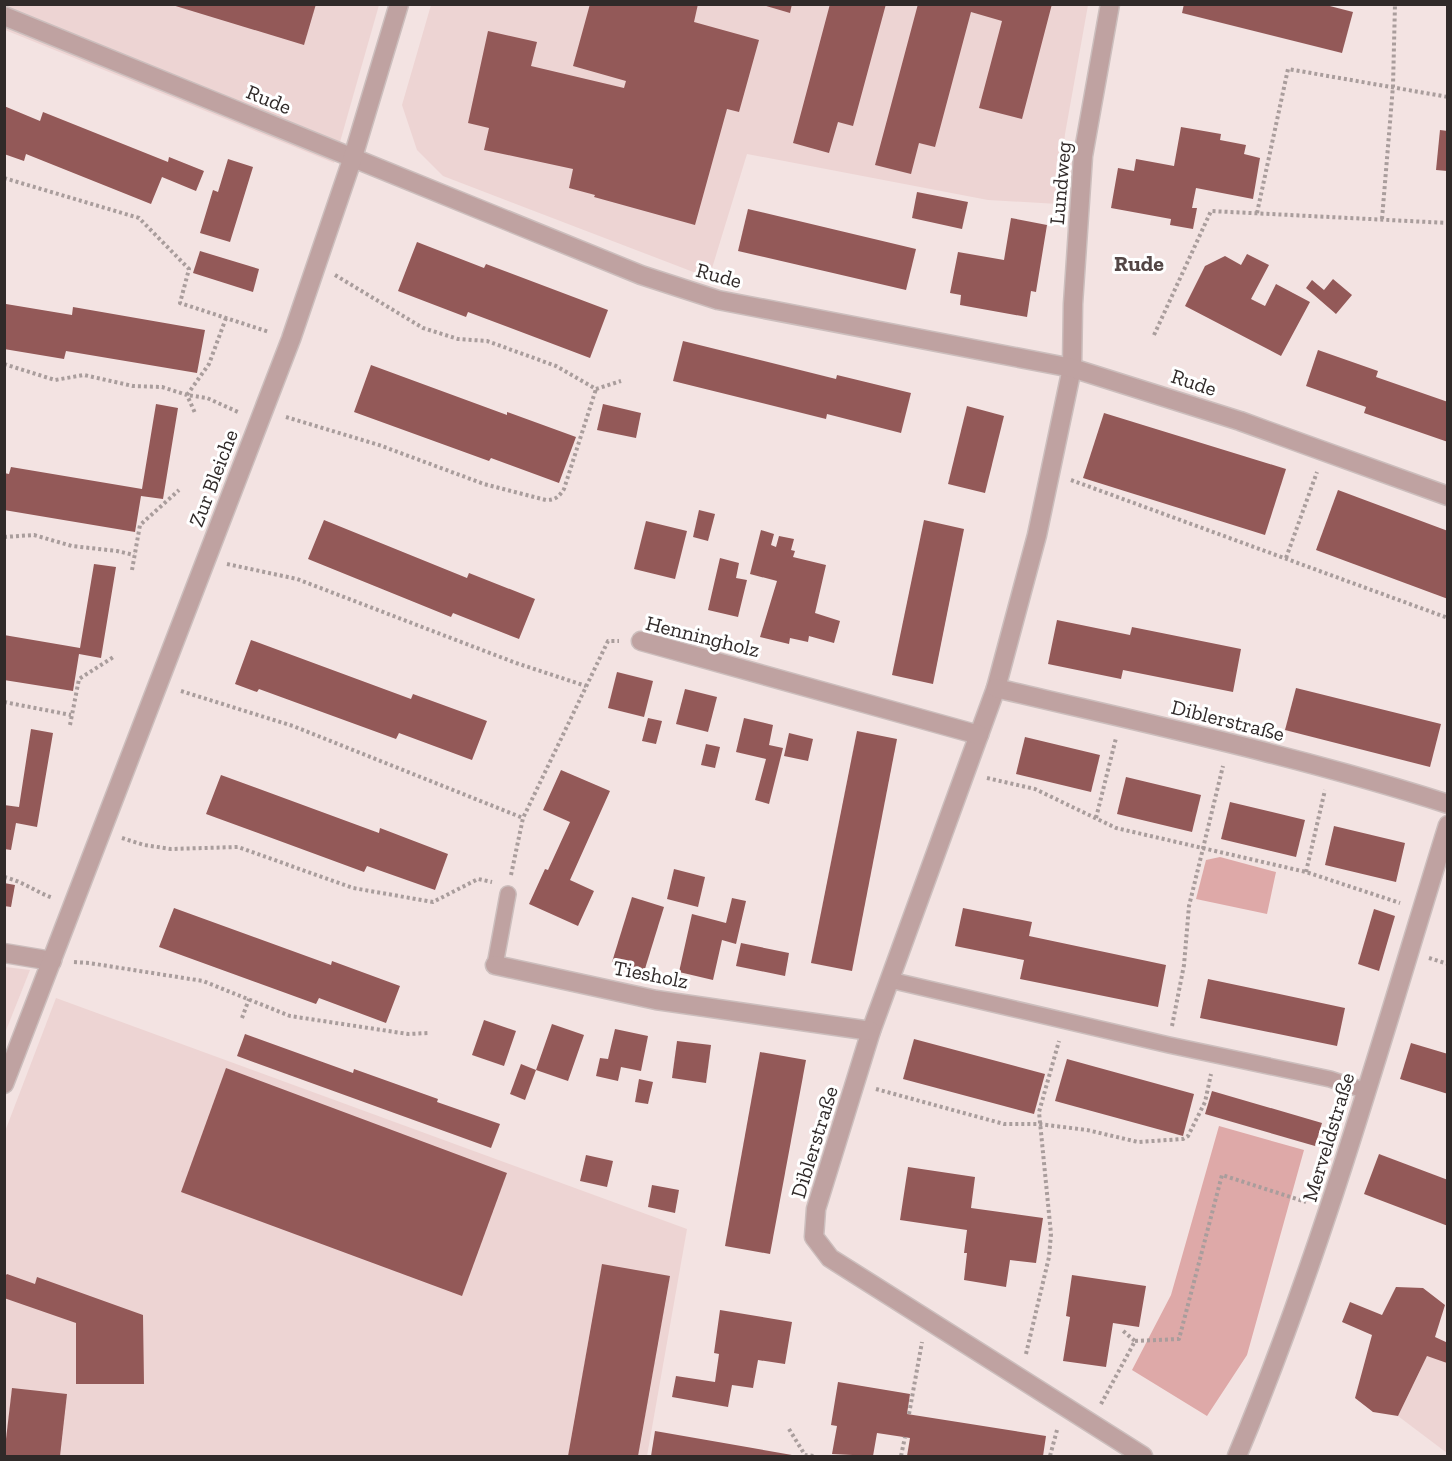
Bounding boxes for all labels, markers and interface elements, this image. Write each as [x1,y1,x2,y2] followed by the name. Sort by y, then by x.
[243,79,295,119] street label: Rude
[1044,140,1076,226] street label: Lundweg
[1114,250,1164,277] district label: Rude
[693,257,745,293] street label: Rude
[1168,363,1220,401] street label: Rude
[183,426,243,530] street label: Zur Bleiche
[643,610,763,662] street label: Henningholz
[1169,694,1287,746] street label: Diblerstraße
[611,954,691,994] street label: Tiesholz
[1297,1069,1360,1205] street label: Merveldstraße
[785,1083,843,1201] street label: Diblerstraße

